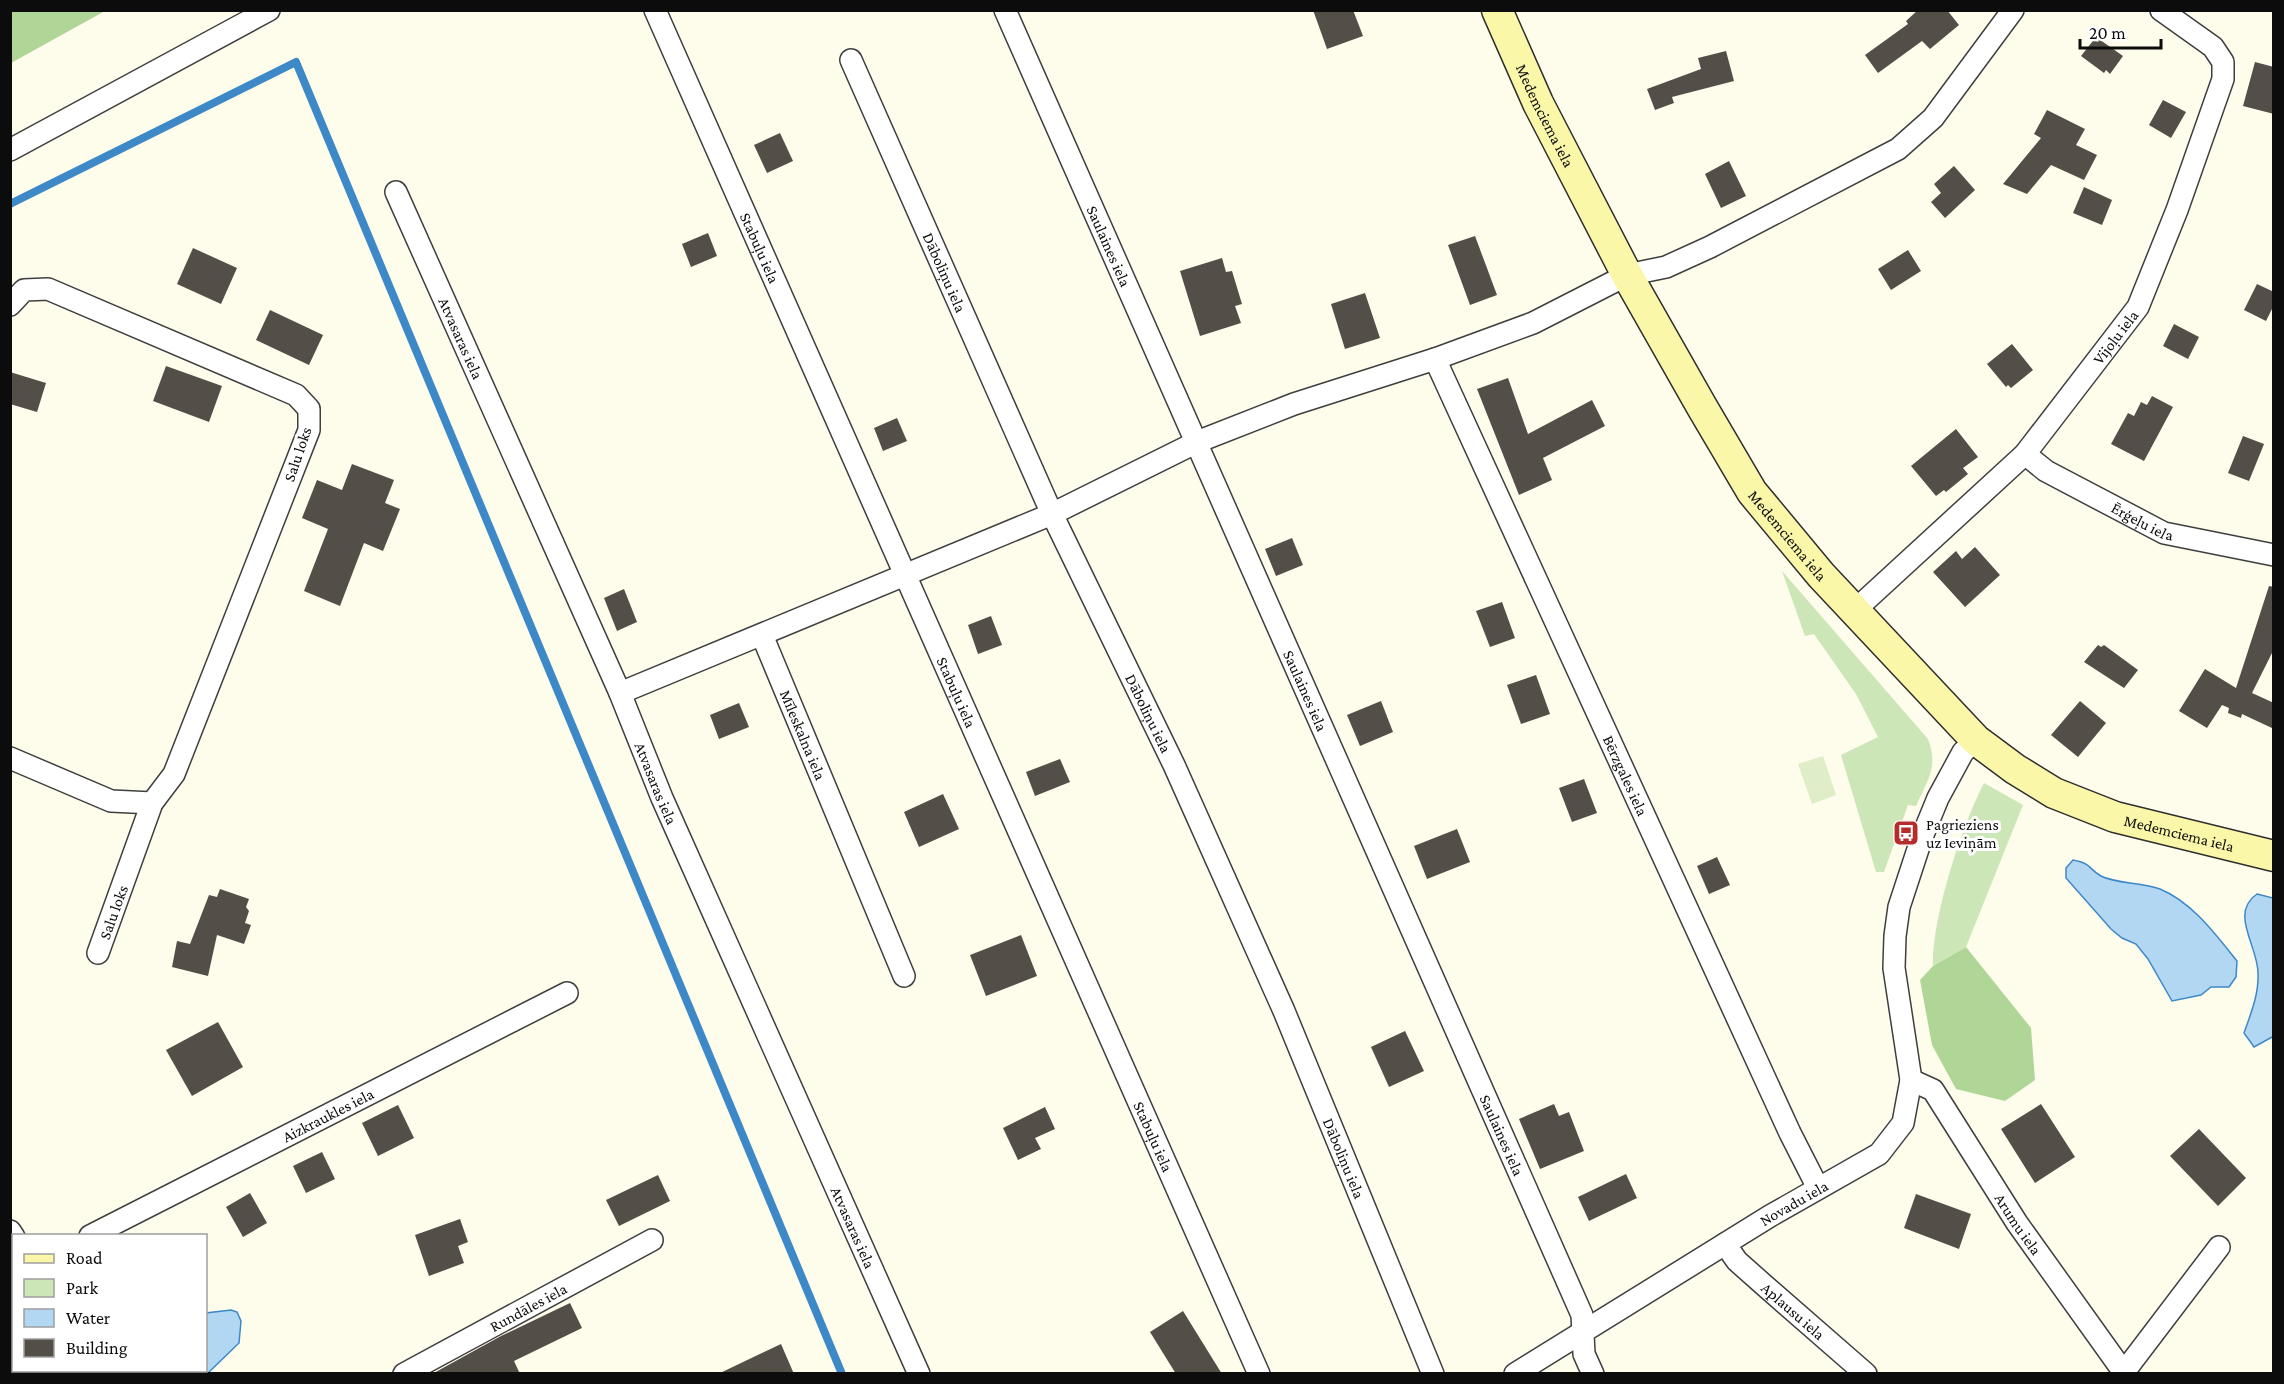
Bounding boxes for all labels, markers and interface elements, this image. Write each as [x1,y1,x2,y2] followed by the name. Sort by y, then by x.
[2080,12,2161,50] scale bar
[2089,23,2126,43] text: 20 m
[1513,61,1578,170] street label: Medemciema iela
[1084,203,1134,290] street label: Saulaines iela
[737,210,783,286] street label: Stabuļu iela
[919,230,970,315] street label: Dāboliņu iela
[435,295,487,382] street label: Atvasaras iela
[2089,306,2142,367] street label: Vijoļu iela
[280,425,315,484] street label: Salu loks
[1745,487,1830,585] street label: Medemciema iela
[2109,499,2175,544] street label: Ērģeļu iela
[1280,647,1331,734] street label: Saulaines iela
[934,654,980,731] street label: Stabuļu iela
[1122,671,1175,756] street label: Dāboliņu iela
[777,687,830,783] street label: Mīleskalna iela
[1600,733,1652,819] street label: Bērzgales iela
[632,740,681,828] street label: Atvasaras iela
[2122,812,2236,855] street label: Medemciema iela
[1926,816,1999,853] place label: Pagrieziens uz Ieviņām
[1891,818,1921,848] bus stop icon: Pagrieziens uz Ieviņām
[96,883,131,942] street label: Salu loks
[280,1085,377,1146] street label: Aizkraukles iela
[1477,1092,1528,1179] street label: Saulaines iela
[1130,1099,1177,1175] street label: Stabuļu iela
[1320,1115,1368,1202] street label: Dāboliņu iela
[1757,1177,1831,1229] street label: Novadu iela
[828,1184,879,1271] street label: Atvasaras iela
[1991,1190,2045,1259] street label: Arumu iela
[12,1234,207,1372] legend
[66,1248,103,1268] text: Road
[66,1278,98,1298] text: Park
[487,1279,570,1335] street label: Rundāles iela
[1758,1279,1829,1344] street label: Aplausu iela
[66,1308,111,1328] text: Water
[66,1338,128,1358] text: Building

